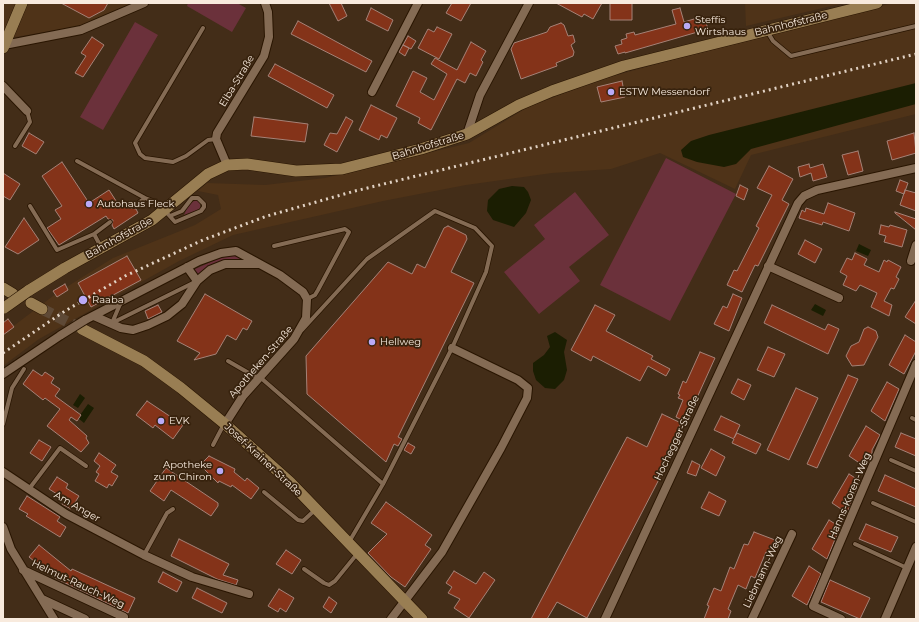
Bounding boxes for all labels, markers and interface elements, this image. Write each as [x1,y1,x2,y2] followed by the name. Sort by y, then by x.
[753,9,829,39] street label: Bahnhofstraße
[695,14,746,38] place label: Steffis Wirtshaus
[682,21,692,31] marker: Steffis Wirtshaus
[217,53,257,109] street label: Elba-Straße
[619,86,710,98] place label: ESTW Messendorf
[606,87,616,97] marker: ESTW Messendorf
[391,129,465,163] street label: Bahnhofstraße
[97,198,174,210] place label: Autohaus Fleck
[84,199,94,209] marker: Autohaus Fleck
[83,215,155,261] street label: Bahnhofstraße
[77,294,89,306] marker: Raaba
[92,294,124,306] place label: Raaba
[226,323,296,401] street label: Apotheken-Straße
[380,336,421,348] place label: Hellweg
[367,337,377,347] marker: Hellweg
[652,394,702,482] street label: Hochegger-Straße
[169,415,190,427] place label: EVK
[156,416,166,426] marker: EVK
[222,421,304,499] street label: Josef-Krainer-Straße
[826,451,874,541] street label: Hanns-Koren-Weg
[153,459,212,482] place label: Apotheke zum Chiron
[215,466,225,476] marker: Apotheke zum Chiron
[52,489,102,525] street label: Am Anger
[741,534,785,610] street label: Liebmann-Weg
[30,557,126,611] street label: Helmut-Rauch-Weg

